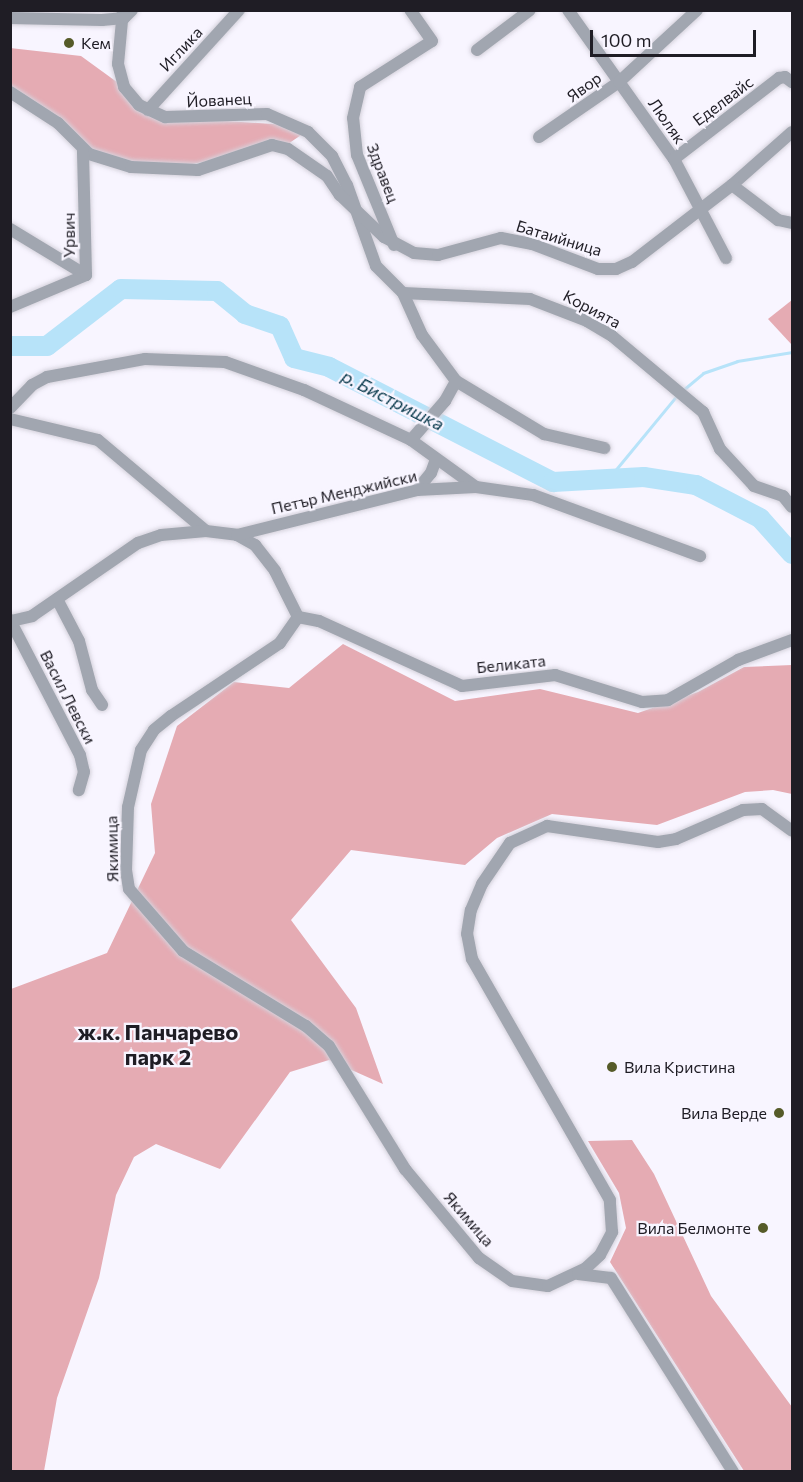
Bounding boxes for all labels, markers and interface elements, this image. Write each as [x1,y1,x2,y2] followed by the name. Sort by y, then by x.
[593,18,760,56] scale bar
[156,23,206,75] street label: Иглика
[601,29,651,51] text: 100 m
[81,33,111,53] place label: Кем
[62,36,76,50] marker: Кем
[563,68,605,106] street label: Явор
[689,72,757,130] street label: Еделвайс
[186,89,252,111] street label: Йованец
[644,95,690,147] street label: Люляк
[363,140,403,206] street label: Здравец
[59,212,79,258] street label: Урвич
[514,216,604,260] street label: Батаийница
[560,286,624,332] street label: Корията
[338,365,448,435] water label: р. Бистришка
[269,466,419,518] street label: Петър Менджийски
[36,647,100,747] street label: Васил Левски
[475,651,547,677] street label: Беликата
[102,816,122,882] street label: Якимица
[77,1018,239,1070] district label: ж.к. Панчарево парк 2
[624,1057,735,1077] place label: Вила Кристина
[605,1060,619,1074] marker: Вила Кристина
[681,1103,767,1123] place label: Вила Верде
[772,1106,786,1120] marker: Вила Верде
[440,1188,498,1250] street label: Якимица
[637,1218,751,1238] place label: Вила Белмонте
[756,1221,770,1235] marker: Вила Белмонте

